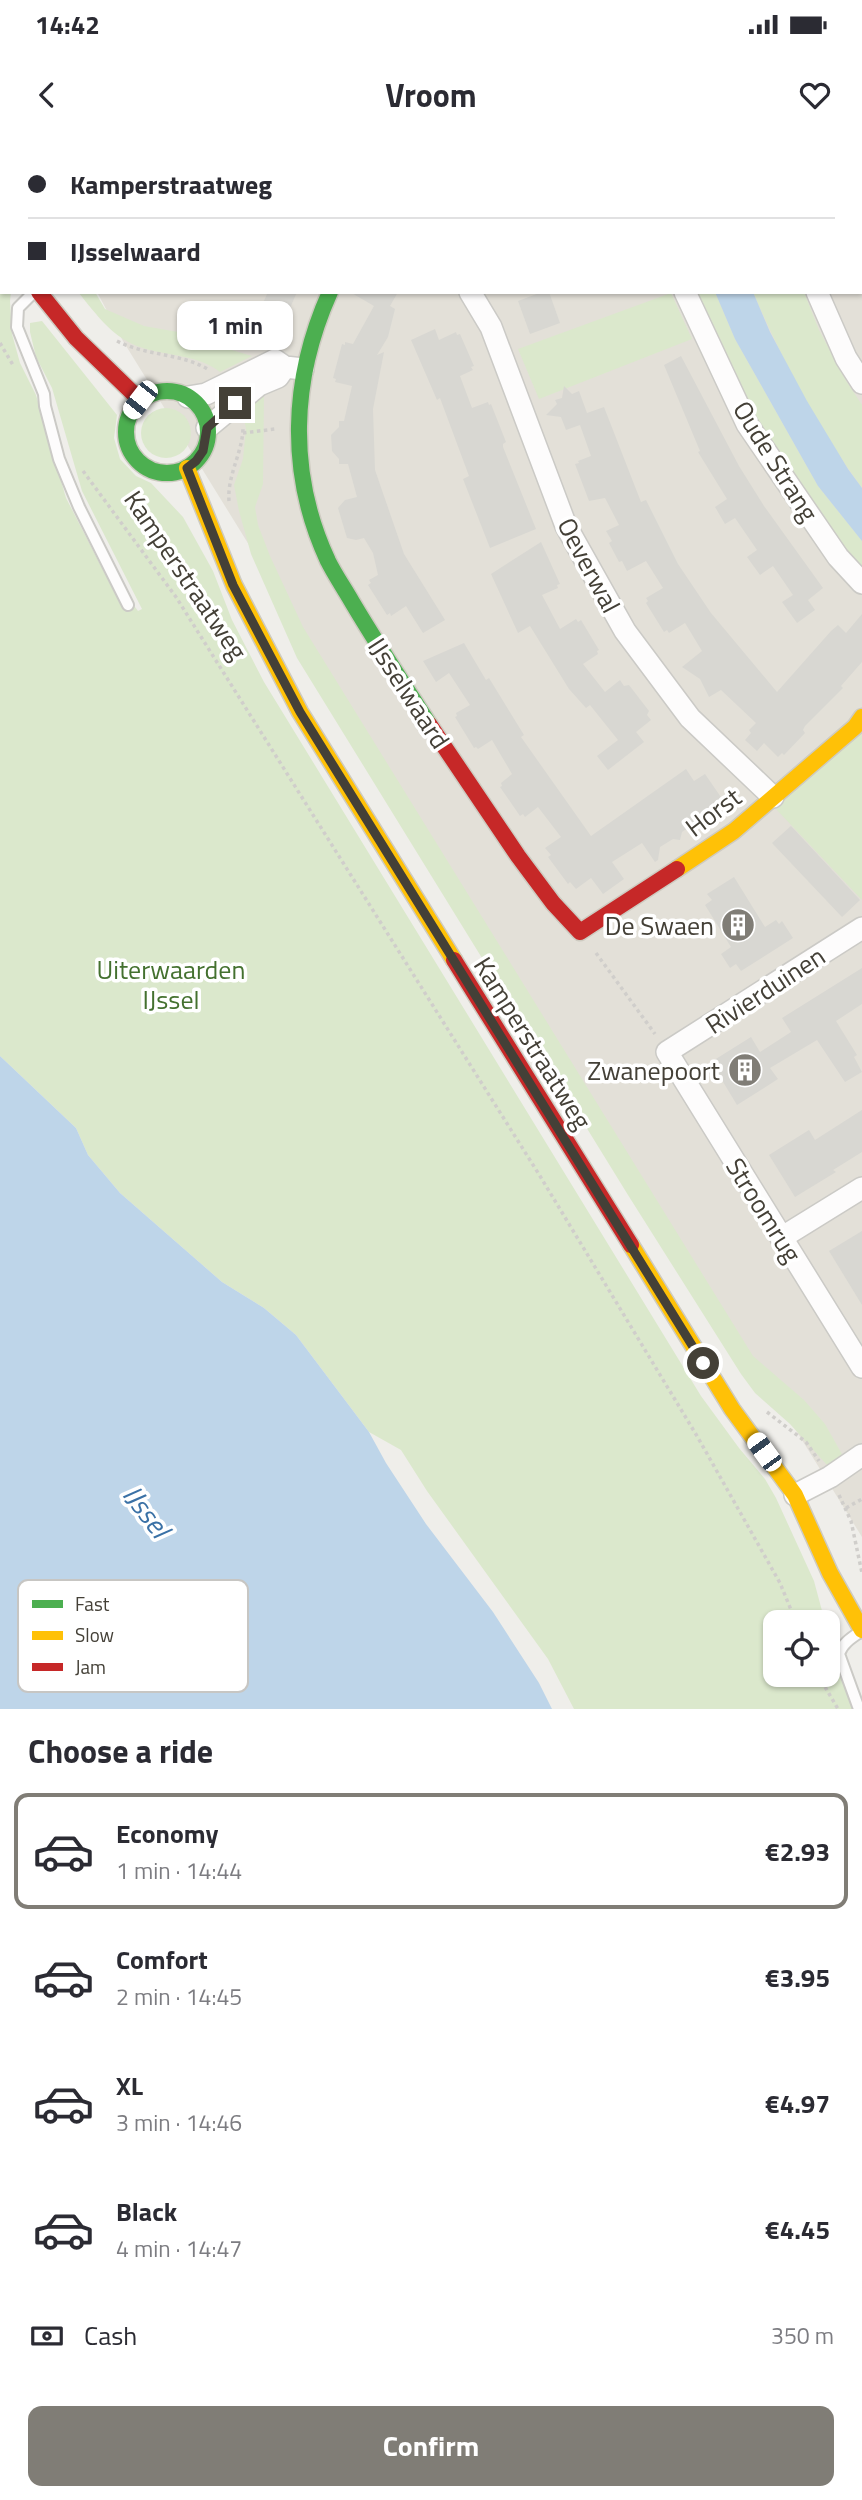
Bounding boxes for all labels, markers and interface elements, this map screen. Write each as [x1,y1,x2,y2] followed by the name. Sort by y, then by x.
[35,5,100,44] text: 14:42
[385,71,477,119] text: Vroom
[28,76,66,114] icon: back
[796,76,834,114] icon: heart
[70,165,272,204] text: Kamperstraatweg
[70,232,201,271] text: IJsselwaard
[177,302,293,350] callout: 1 min
[207,308,263,343] text: 1 min
[119,377,162,423] car
[219,387,251,419] route end
[723,393,829,529] street label: Oude Strang
[115,482,257,668] street label: Kamperstraatweg
[548,510,630,620] street label: Oeverwal
[359,630,459,756] street label: IJsselwaard
[677,778,749,846] street label: Horst
[605,906,714,945] place label: De Swaen
[719,906,757,944] building icon: De Swaen
[697,937,833,1043] street label: Rivierduinen
[464,949,602,1137] street label: Kamperstraatweg
[97,950,245,1019] park label: Uiterwaarden IJssel
[587,1051,720,1090] place label: Zwanepoort
[726,1051,764,1089] building icon: Zwanepoort
[716,1150,812,1270] street label: Stroomrug
[687,1347,719,1379] route start
[744,1429,785,1475] car
[113,1475,183,1549] water label: IJssel
[18,1580,248,1692] legend
[75,1589,110,1618] text: Fast
[763,1610,840,1687] map controls
[763,1610,840,1687] button: locate
[75,1620,114,1649] text: Slow
[75,1652,106,1681] text: Jam
[28,1727,213,1775] text: Choose a ride
[116,1814,218,1853] text: Economy
[32,1820,95,1883] icon: car
[765,1832,830,1871] text: €2.93
[116,1853,242,1888] text: 1 min · 14:44
[116,1940,208,1979] text: Comfort
[32,1946,95,2009] icon: car
[765,1958,830,1997] text: €3.95
[116,1979,242,2014] text: 2 min · 14:45
[116,2066,143,2105] text: XL
[32,2072,95,2135] icon: car
[765,2084,830,2123] text: €4.97
[116,2105,242,2140] text: 3 min · 14:46
[116,2192,177,2231] text: Black
[32,2198,95,2261] icon: car
[765,2210,830,2249] text: €4.45
[116,2231,242,2266] text: 4 min · 14:47
[84,2316,137,2355] text: Cash
[28,2317,66,2355] icon: cash
[771,2318,834,2353] text: 350 m
[28,2406,834,2486] button: Confirm

